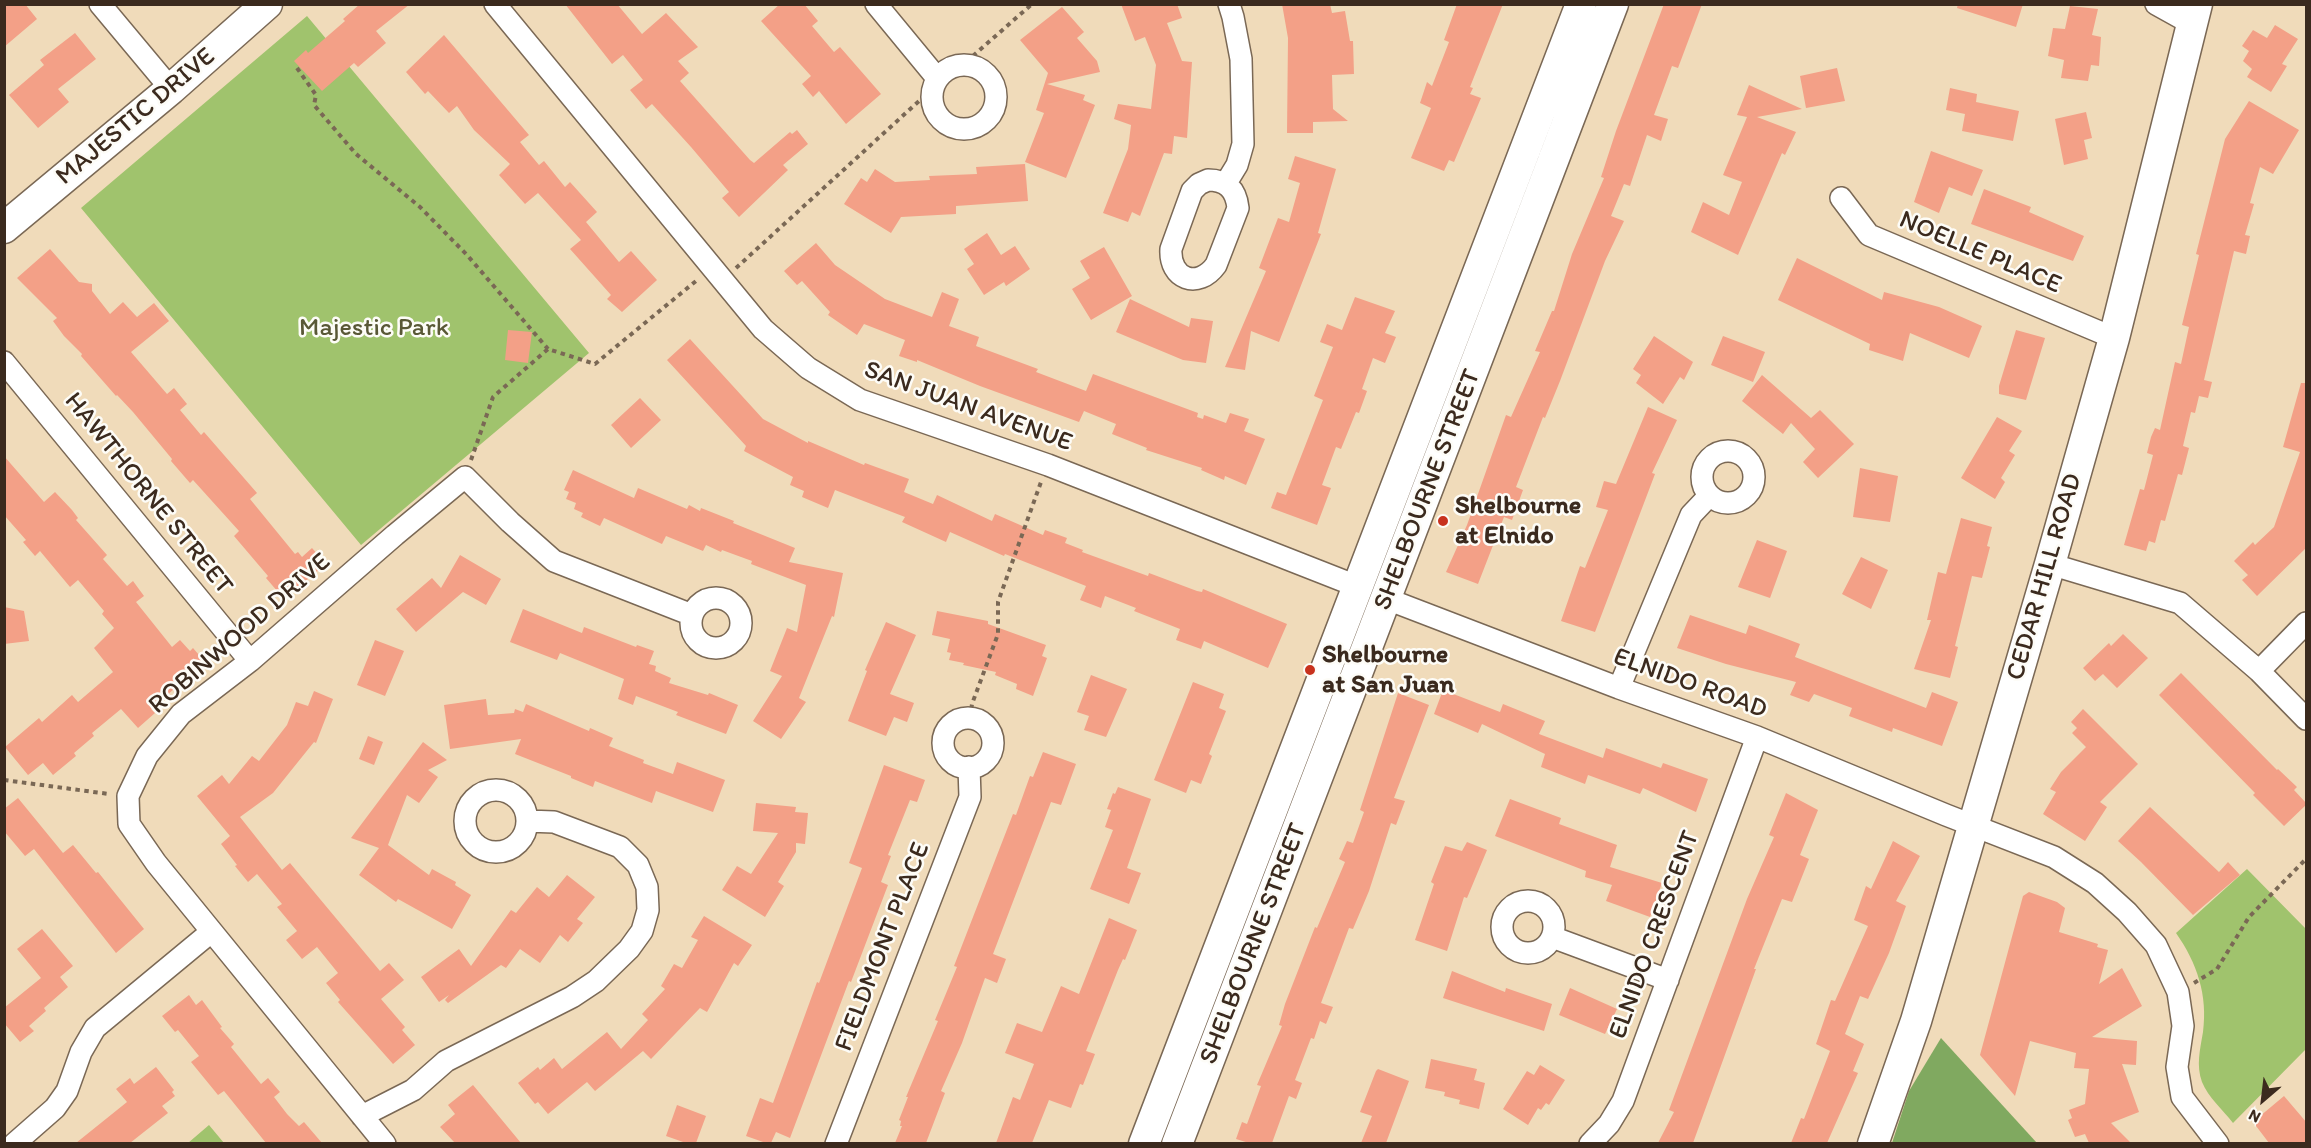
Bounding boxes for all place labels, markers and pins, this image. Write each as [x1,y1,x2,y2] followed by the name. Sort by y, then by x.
[1455,490,1581,552] place label: Shelbourne at Elnido
[1436,514,1450,528] marker: Shelbourne at Elnido
[1322,639,1454,700] place label: Shelbourne at San Juan
[1303,663,1317,677] marker: Shelbourne at San Juan

